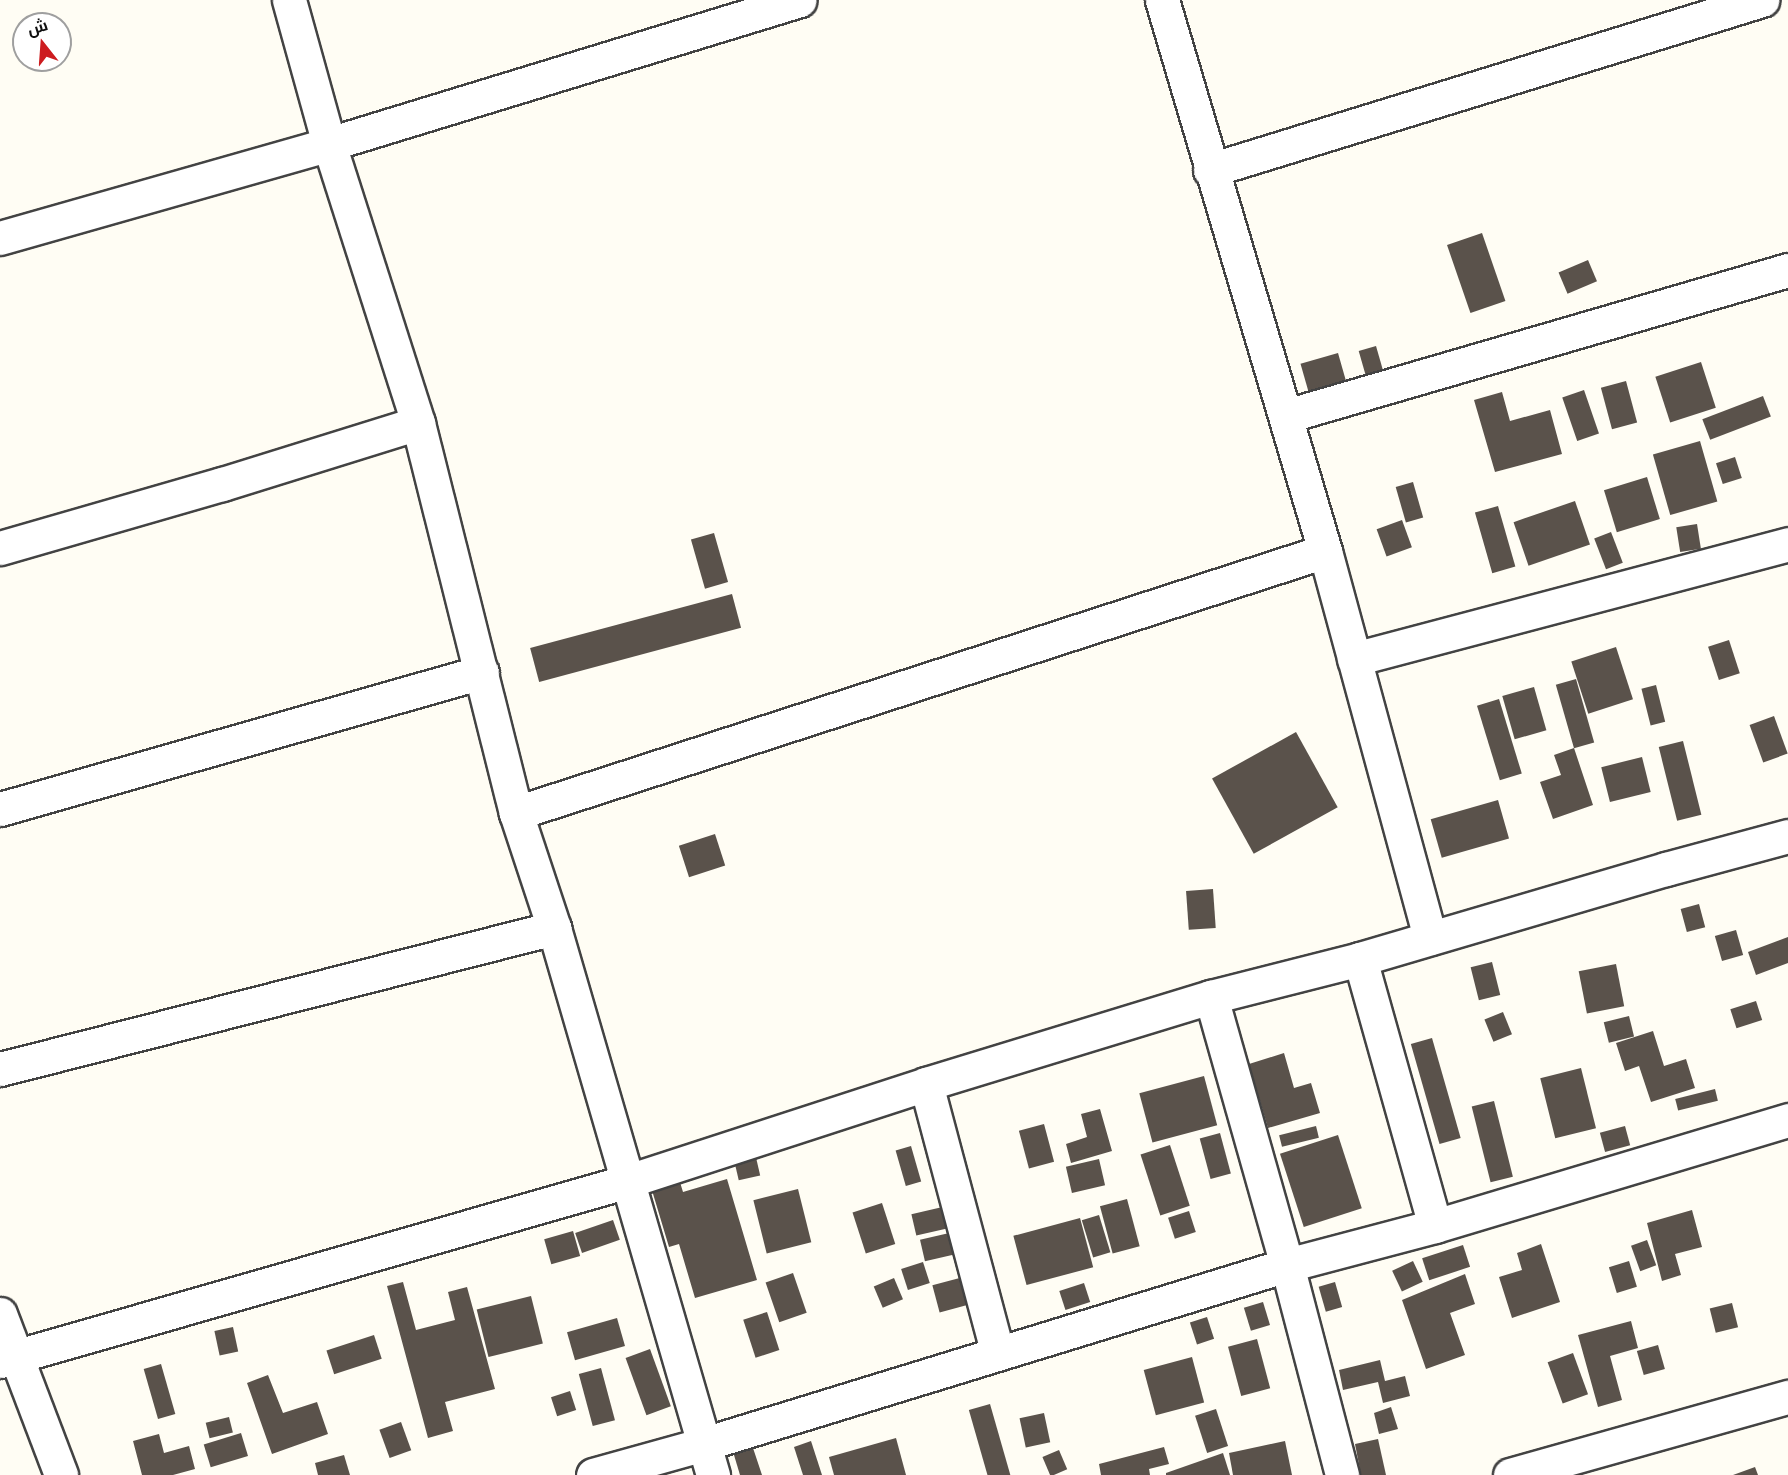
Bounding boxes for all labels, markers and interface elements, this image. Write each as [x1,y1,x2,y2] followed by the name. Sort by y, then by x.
[12,12,72,72] north arrow
[25,14,50,39] text: ش

